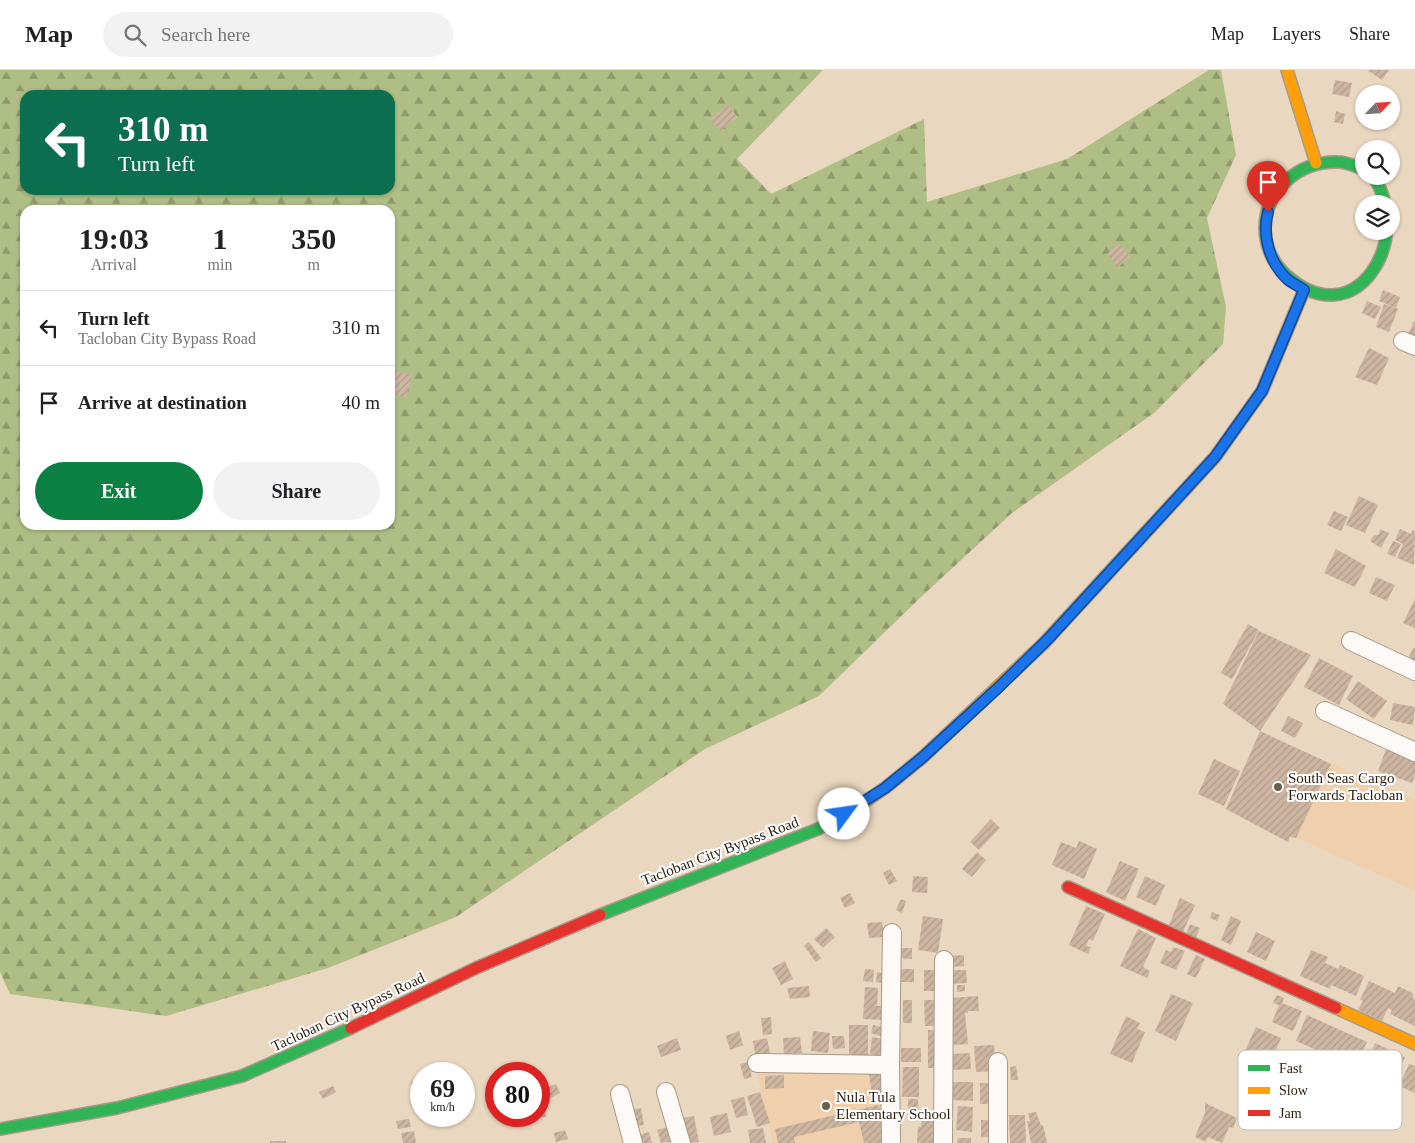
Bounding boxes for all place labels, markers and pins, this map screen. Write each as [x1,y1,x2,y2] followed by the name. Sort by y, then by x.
[1247,161,1289,212] pin
[1288,770,1403,803] place label: South Seas Cargo Forwards Tacloban
[1272,781,1284,793] marker: South Seas Cargo Forwards Tacloban
[836,1089,951,1122] place label: Nula Tula Elementary School
[820,1100,832,1112] marker: Nula Tula Elementary School

